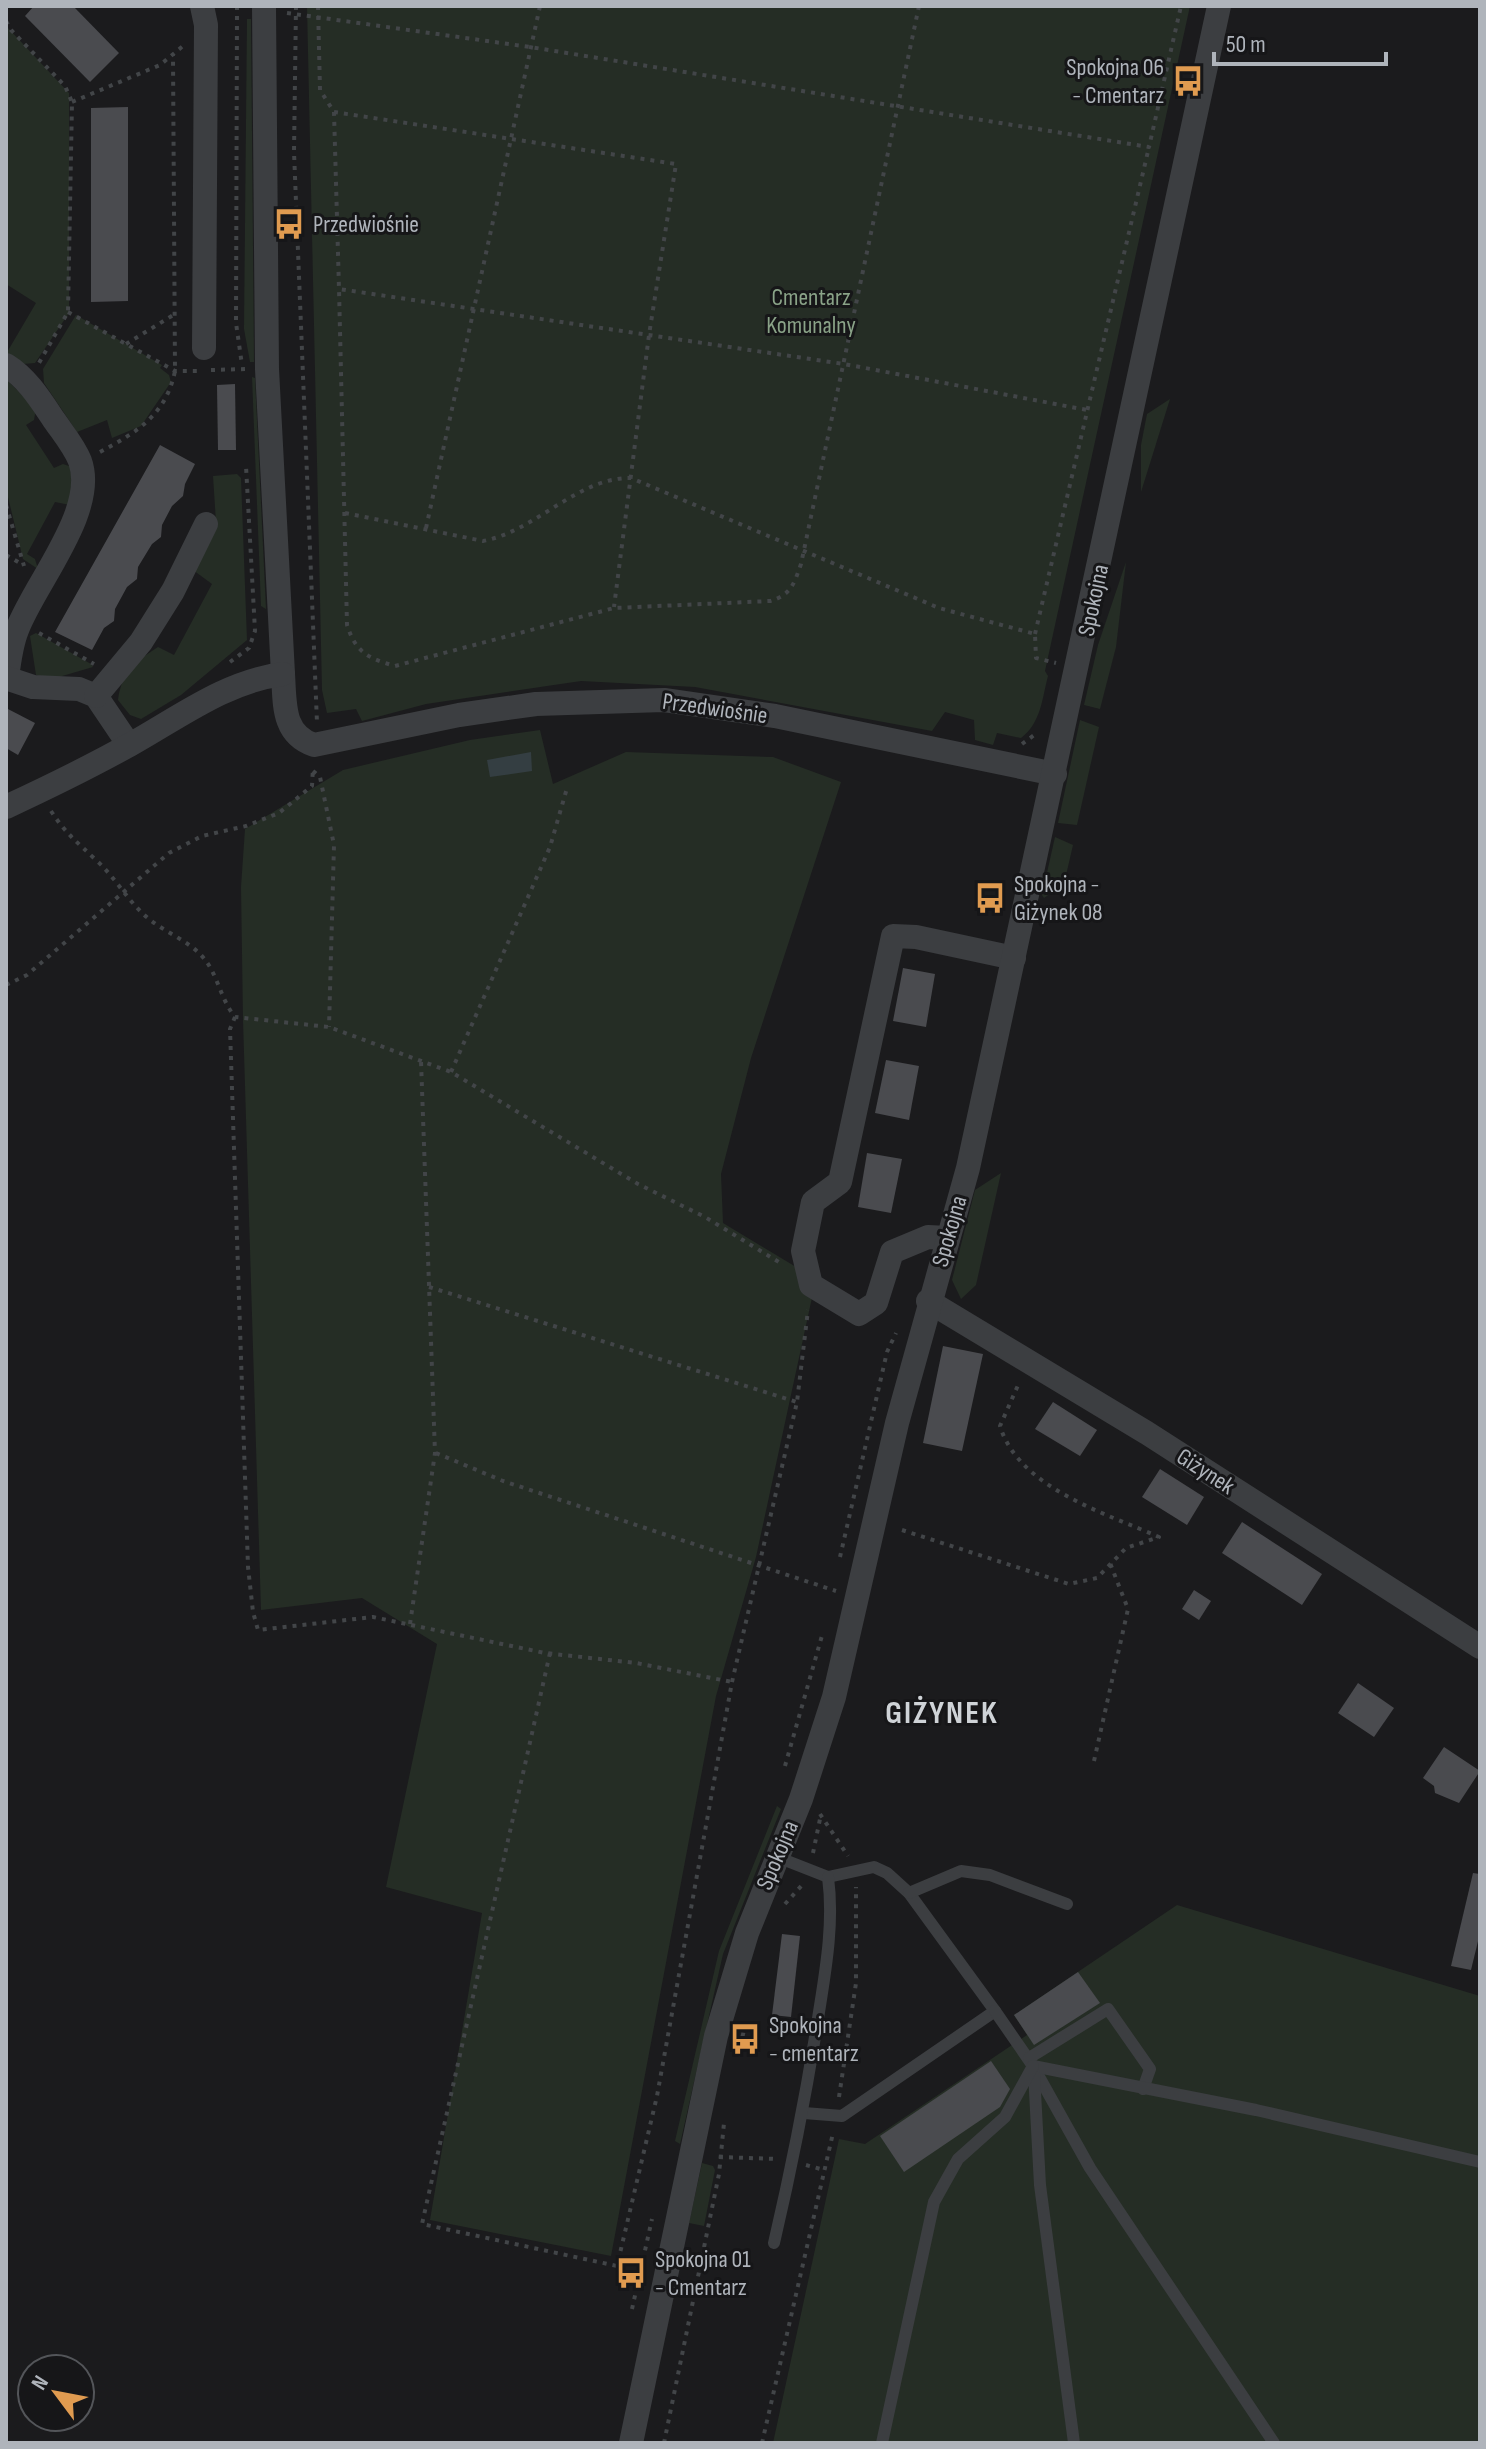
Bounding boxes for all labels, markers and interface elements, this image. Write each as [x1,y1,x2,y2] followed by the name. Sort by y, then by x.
[1214,16,1386,66] scale bar
[1226,30,1266,59] text: 50 m
[1066,53,1164,110] place label: Spokojna 06 - Cmentarz
[1171,64,1205,98] bus stop icon: Spokojna 06 - Cmentarz
[272,207,306,241] bus stop icon: Przedwiośnie
[313,210,419,239] place label: Przedwiośnie
[766,283,856,340] park label: Cmentarz Komunalny
[1072,562,1115,639] street label: Spokojna
[660,687,769,730] street label: Przedwiośnie
[1014,870,1103,927] place label: Spokojna - Giżynek 08
[973,881,1007,915] bus stop icon: Spokojna - Giżynek 08
[926,1192,973,1270] street label: Spokojna
[1171,1442,1240,1501] street label: Giżynek
[885,1694,999,1733] district label: GIŻYNEK
[750,1816,805,1894] street label: Spokojna
[769,2011,859,2068] place label: Spokojna - cmentarz
[728,2022,762,2056] bus stop icon: Spokojna - cmentarz
[655,2245,751,2302] place label: Spokojna 01 - Cmentarz
[614,2256,648,2290] bus stop icon: Spokojna 01 - Cmentarz
[16,2353,96,2433] north arrow
[26,2371,55,2395] text: N

